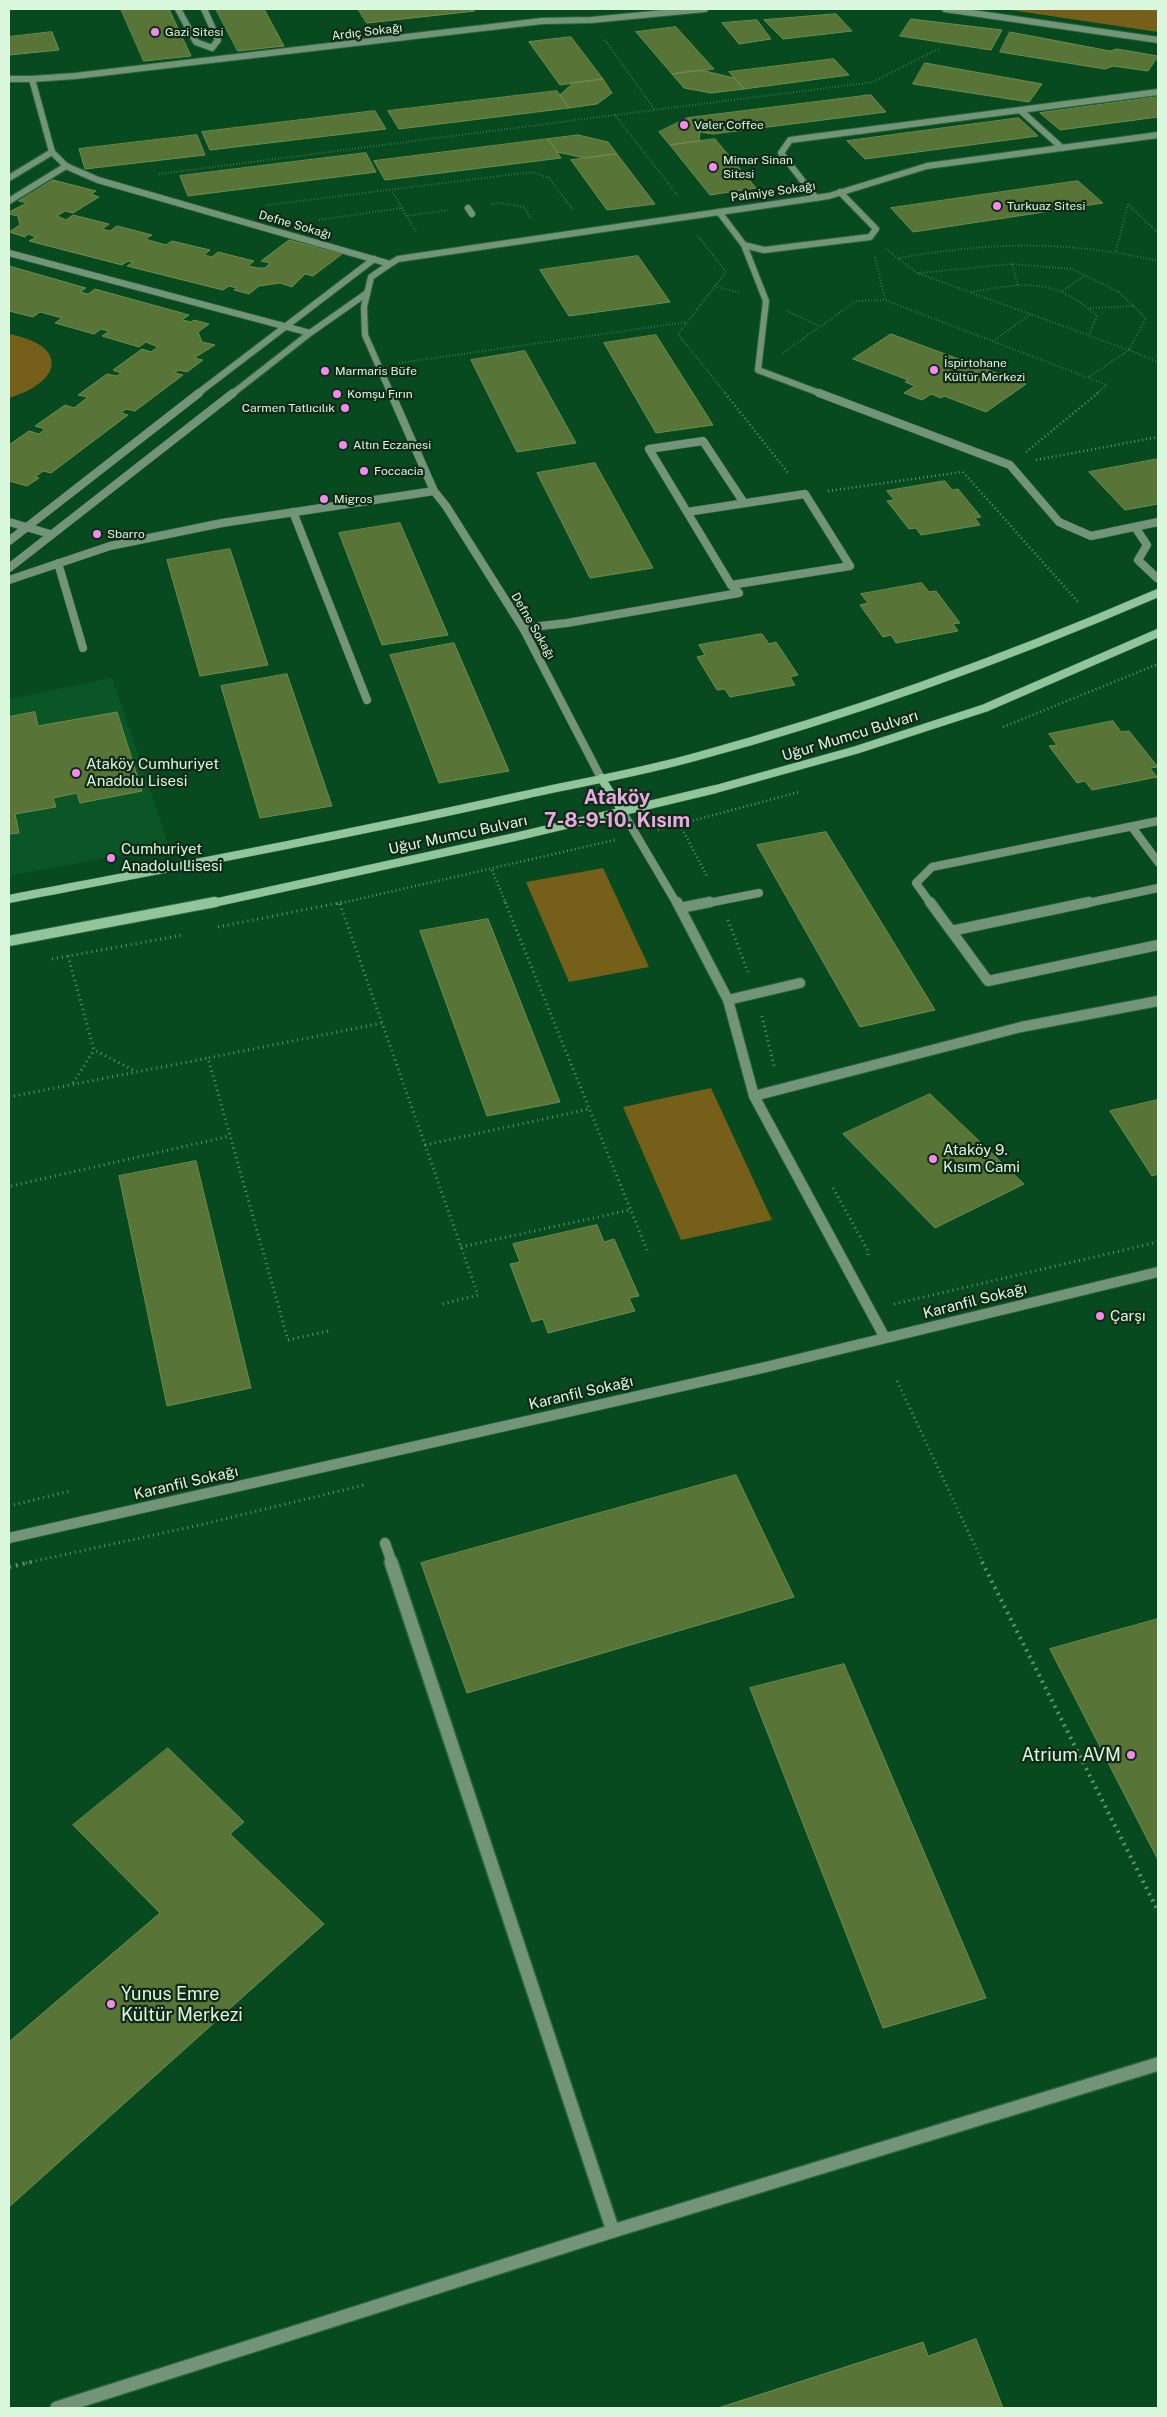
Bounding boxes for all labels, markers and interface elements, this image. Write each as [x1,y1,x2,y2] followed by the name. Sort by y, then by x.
[331,21,403,43] street label: Ardıç Sokağı
[165,25,223,39] place label: Gazi Sitesi
[149,26,161,38] marker: Gazi Sitesi
[694,118,764,132] place label: Vøler Coffee
[678,119,690,131] marker: Vøler Coffee
[723,153,793,181] place label: Mimar Sinan Sitesi
[707,161,719,173] marker: Mimar Sinan Sitesi
[730,179,816,205] street label: Palmiye Sokağı
[1007,199,1085,213] place label: Turkuaz Sitesi
[991,200,1003,212] marker: Turkuaz Sitesi
[257,208,333,242] street label: Defne Sokağı
[944,356,1025,384] place label: İspirtohane Kültür Merkezi
[335,364,417,378] place label: Marmaris Büfe
[928,364,940,376] marker: İspirtohane Kültür Merkezi
[319,365,331,377] marker: Marmaris Büfe
[347,387,413,401] place label: Komşu Fırın
[331,388,343,400] marker: Komşu Fırın
[242,401,335,415] place label: Carmen Tatlıcılık
[339,402,351,414] marker: Carmen Tatlıcılık
[353,438,431,452] place label: Altın Eczanesi
[337,439,349,451] marker: Altın Eczanesi
[374,464,423,478] place label: Foccacia
[358,465,370,477] marker: Foccacia
[334,492,372,506] place label: Migros
[318,493,330,505] marker: Migros
[107,527,145,541] place label: Sbarro
[91,528,103,540] marker: Sbarro
[508,590,558,662] street label: Defne Sokağı
[780,707,920,765] street label: Uğur Mumcu Bulvarı
[86,755,219,790] place label: Ataköy Cumhuriyet Anadolu Lisesi
[70,767,82,779] marker: Ataköy Cumhuriyet Anadolu Lisesi
[544,786,690,833] district label: Ataköy 7-8-9-10. Kısım
[387,811,529,859] street label: Uğur Mumcu Bulvarı
[121,840,222,875] place label: Cumhuriyet Anadolu Lisesi
[105,852,117,864] marker: Cumhuriyet Anadolu Lisesi
[943,1141,1020,1176] place label: Ataköy 9. Kısım Cami
[927,1153,939,1165] marker: Ataköy 9. Kısım Cami
[921,1279,1029,1323] street label: Karanfil Sokağı
[1110,1307,1146,1325] place label: Çarşı
[1094,1310,1106,1322] marker: Çarşı
[527,1372,635,1414] street label: Karanfil Sokağı
[132,1462,240,1504] street label: Karanfil Sokağı
[1021,1744,1121,1766] place label: Atrium AVM
[1125,1749,1137,1761] marker: Atrium AVM
[121,1983,243,2026] place label: Yunus Emre Kültür Merkezi
[105,1998,117,2010] marker: Yunus Emre Kültür Merkezi

